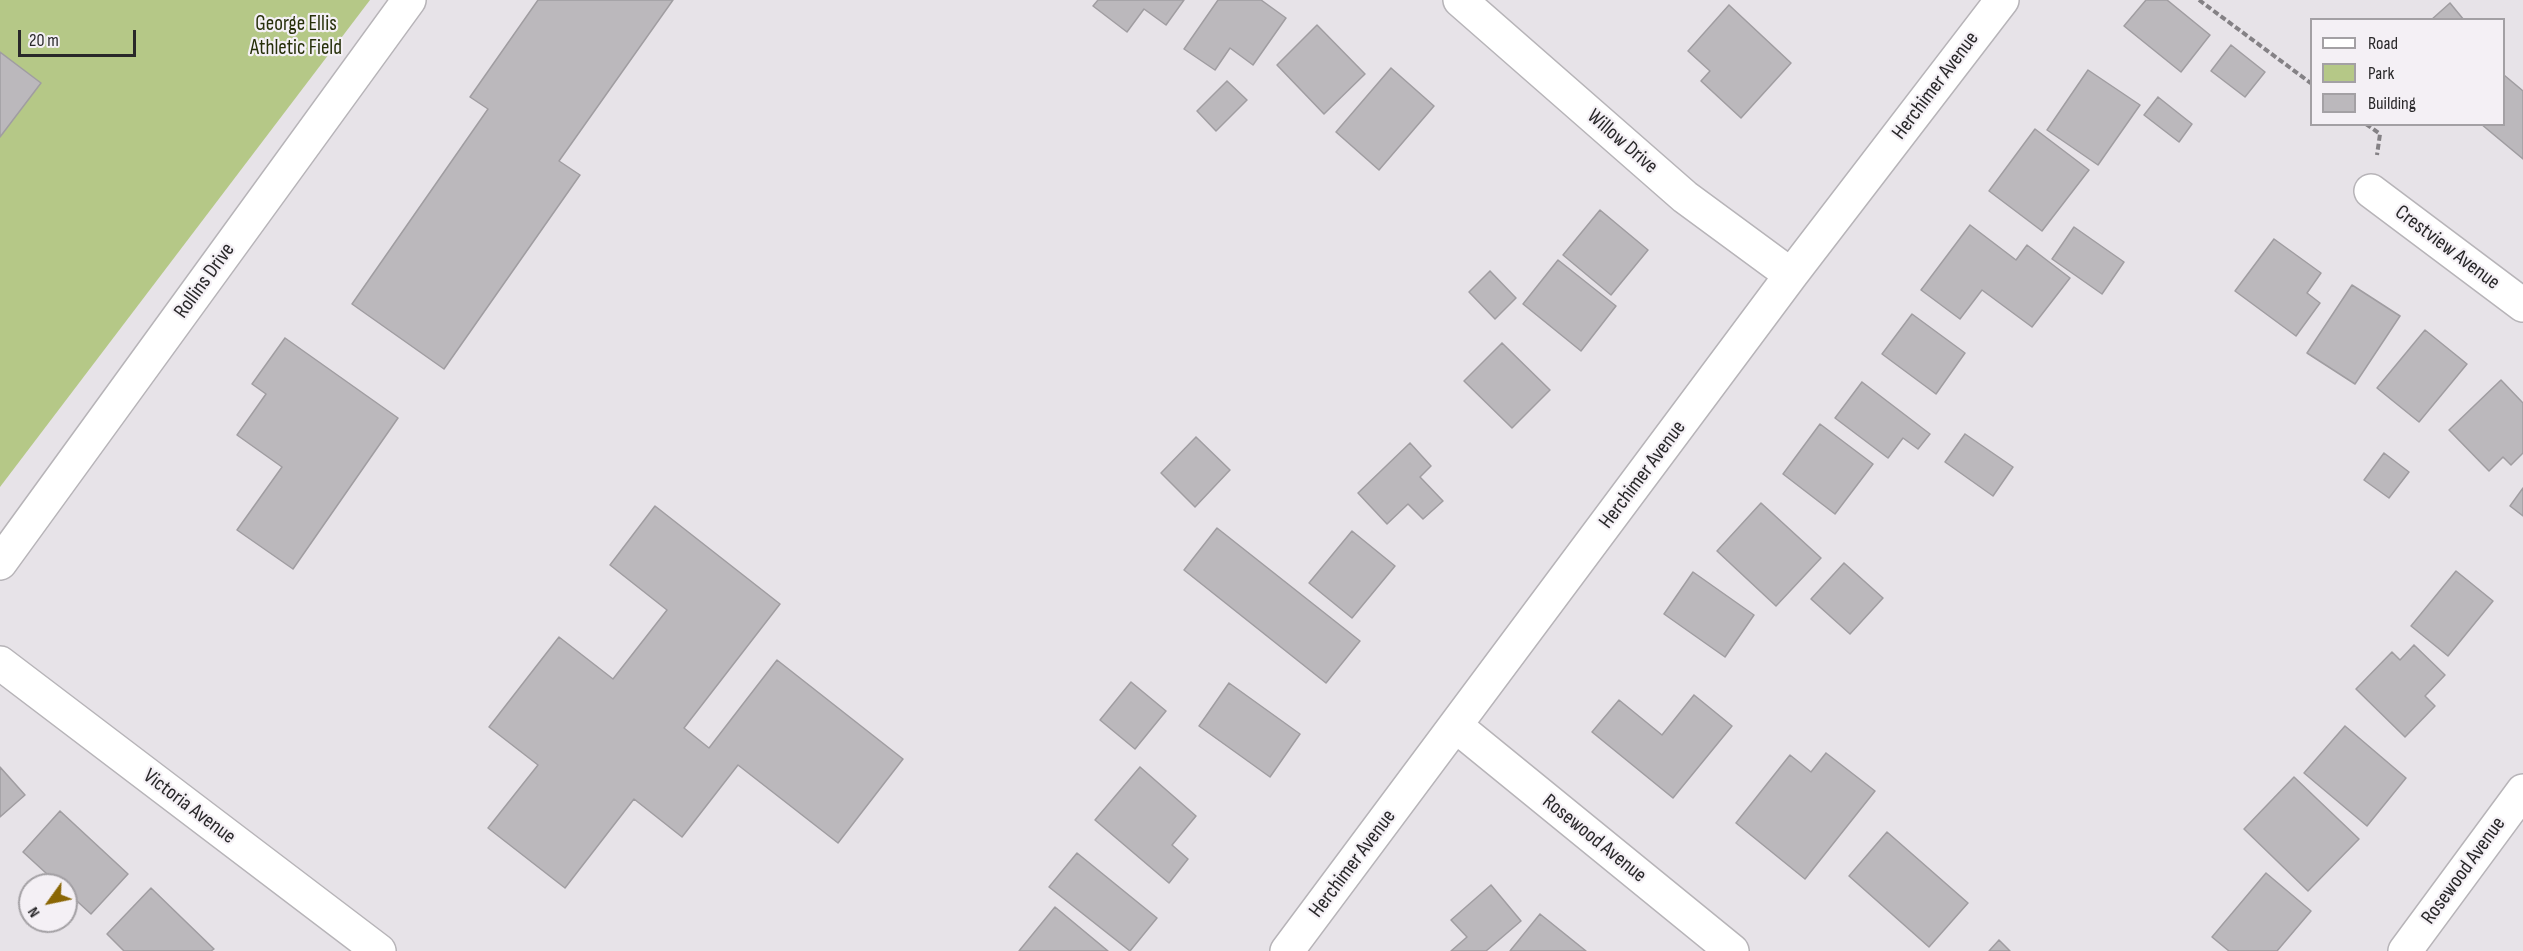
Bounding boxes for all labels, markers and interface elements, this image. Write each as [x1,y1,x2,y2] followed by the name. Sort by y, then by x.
[250,12,342,62] park label: George Ellis Athletic Field
[21,18,140,56] scale bar
[2310,18,2505,126] legend
[1887,27,1985,145] street label: Herchimer Avenue
[29,30,59,51] text: 20 m
[2368,33,2398,54] text: Road
[2368,63,2394,84] text: Park
[2368,93,2416,114] text: Building
[1581,104,1663,180] street label: Willow Drive
[2389,200,2505,296] street label: Crestview Avenue
[169,238,241,324] street label: Rollins Drive
[1594,416,1692,534] street label: Herchimer Avenue
[138,764,240,850] street label: Victoria Avenue
[1537,789,1651,889] street label: Rosewood Avenue
[1304,805,1402,923] street label: Herchimer Avenue
[2417,812,2511,930] street label: Rosewood Avenue
[18,873,78,933] north arrow
[24,903,44,921] text: N

